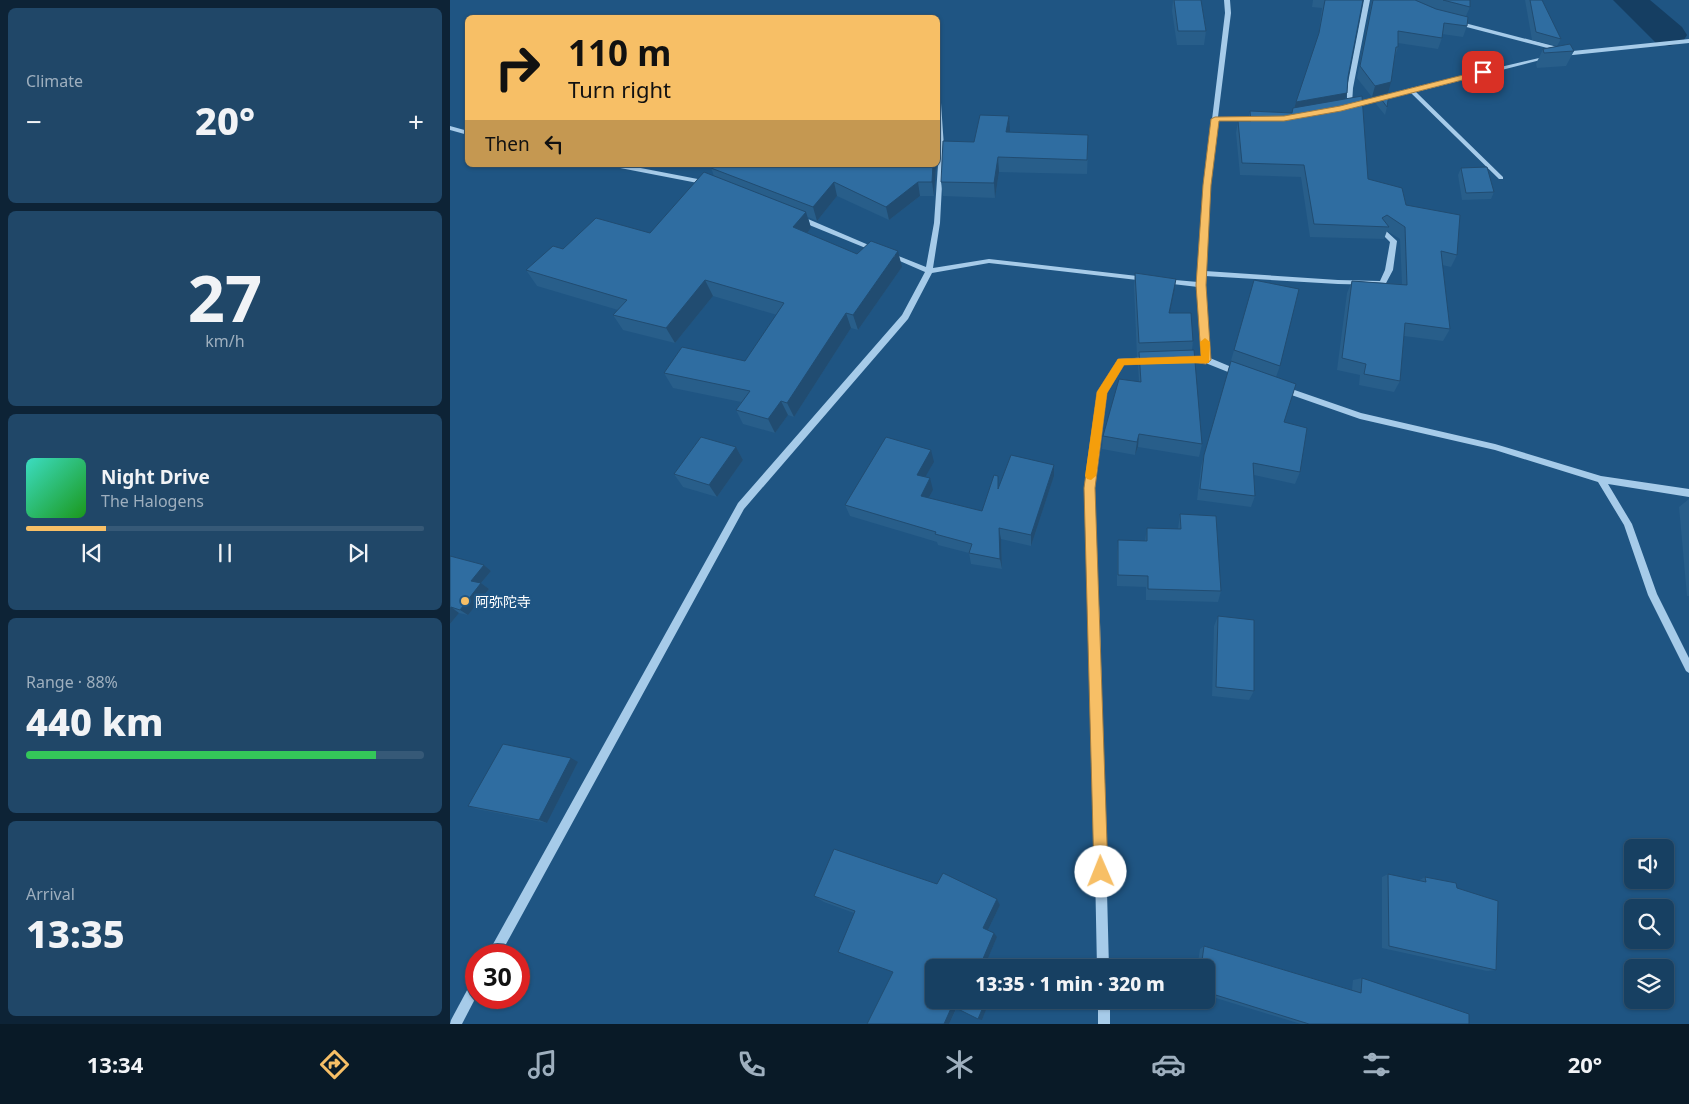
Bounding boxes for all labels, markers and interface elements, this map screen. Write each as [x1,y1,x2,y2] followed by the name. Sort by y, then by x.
[568,29,671,76] text: 110 m
[485,35,550,100] icon: right
[1462,51,1504,93] pin
[1469,58,1497,86] icon: arrive
[26,70,83,92] text: Climate
[568,74,671,104] text: Turn right
[195,94,255,146] text: 20°
[26,102,42,140] text: −
[408,102,424,140] text: +
[540,130,568,158] icon: left
[485,131,530,157] text: Then
[188,253,262,341] text: 27
[205,330,245,352] text: km/h
[101,464,210,490] text: Night Drive
[101,490,204,512] text: The Halogens
[78,539,106,567] icon: previous
[211,539,239,567] icon: pause
[344,539,372,567] icon: next
[475,592,531,611] place label: 阿弥陀寺
[459,595,471,607] marker: 阿弥陀寺
[26,671,118,693] text: Range · 88%
[26,695,164,747] text: 440 km
[1624,839,1674,1009] map controls
[1624,839,1674,889] button: sound
[1074,845,1126,897] position arrow
[26,883,75,905] text: Arrival
[1624,899,1674,949] button: search
[26,907,125,959] text: 13:35
[465,944,530,1009] speed limit sign: 30
[1624,959,1674,1009] button: layers
[975,971,1165,997] text: 13:35 · 1 min · 320 m
[317,1047,352,1082] icon: directions
[525,1047,560,1082] icon: music
[734,1047,769,1082] icon: phone
[942,1047,977,1082] icon: climate
[1151,1047,1186,1082] icon: car
[1359,1047,1394,1082] icon: filters
[87,1049,143,1079] text: 13:34
[1568,1049,1602,1079] text: 20°

